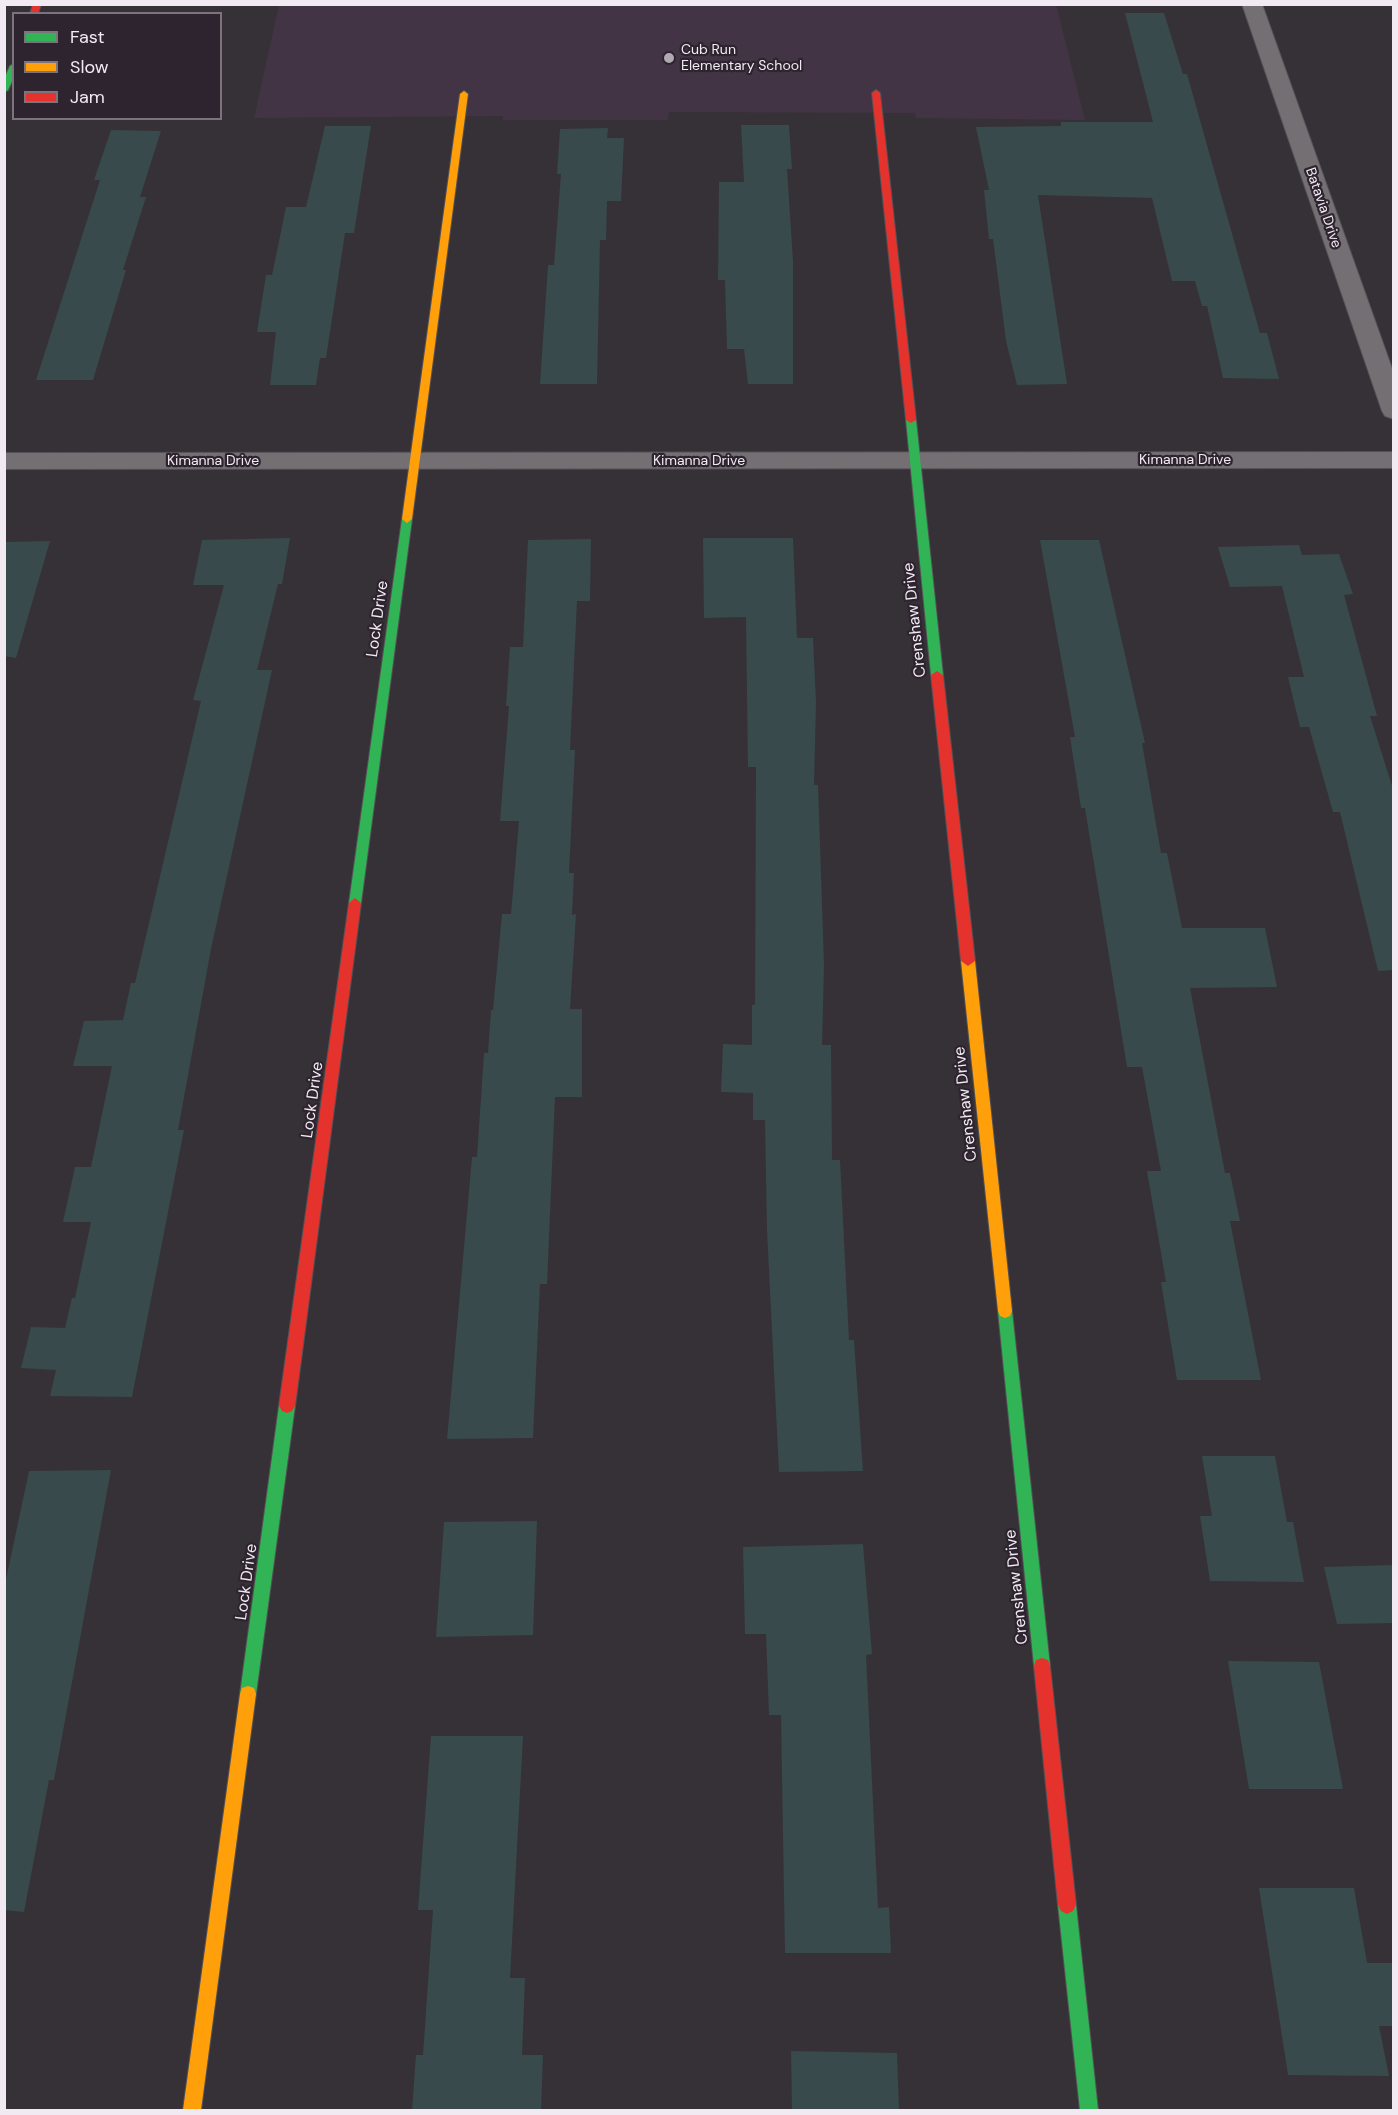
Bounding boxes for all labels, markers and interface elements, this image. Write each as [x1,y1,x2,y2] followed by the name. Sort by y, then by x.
[12,12,222,120] legend
[70,25,105,49] text: Fast
[681,42,802,74] place label: Cub Run Elementary School
[662,51,676,65] marker: Cub Run Elementary School
[70,55,109,79] text: Slow
[70,85,105,109] text: Jam
[1301,166,1345,250] street label: Batavia Drive
[1139,452,1231,468] street label: Kimanna Drive
[167,453,259,469] street label: Kimanna Drive
[653,453,745,469] street label: Kimanna Drive
[899,562,931,678] street label: Crenshaw Drive
[363,580,393,658] street label: Lock Drive
[950,1046,982,1162] street label: Crenshaw Drive
[298,1061,328,1139] street label: Lock Drive
[1001,1529,1033,1645] street label: Crenshaw Drive
[232,1543,262,1621] street label: Lock Drive

